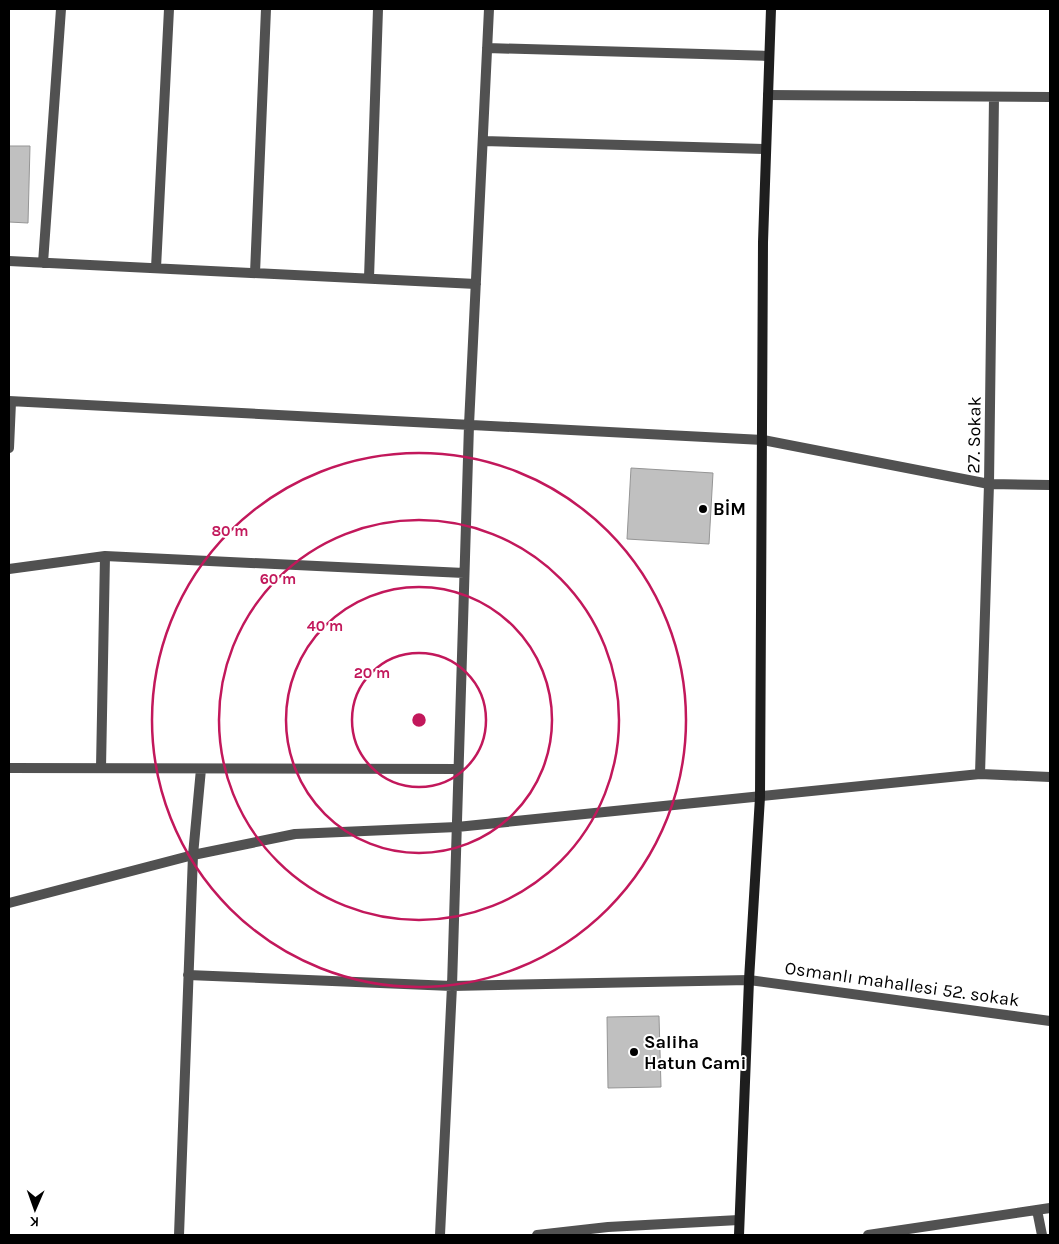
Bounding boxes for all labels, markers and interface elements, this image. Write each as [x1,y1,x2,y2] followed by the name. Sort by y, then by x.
[962,396,986,474] street label: 27. Sokak
[713,498,746,520] place label: BİM
[697,503,709,515] marker: BİM
[211,522,249,540] text: 80 m
[260,570,296,588] text: 60 m
[307,617,343,635] text: 40 m
[354,664,390,682] text: 20 m
[410,711,428,729] centre of rings
[783,957,1021,1011] street label: Osmanlı mahallesi 52. sokak
[644,1031,746,1074] place label: Saliha Hatun Cami
[628,1046,640,1058] marker: Saliha Hatun Cami
[10,1184,60,1234] north arrow
[29,1213,39,1230] text: K

